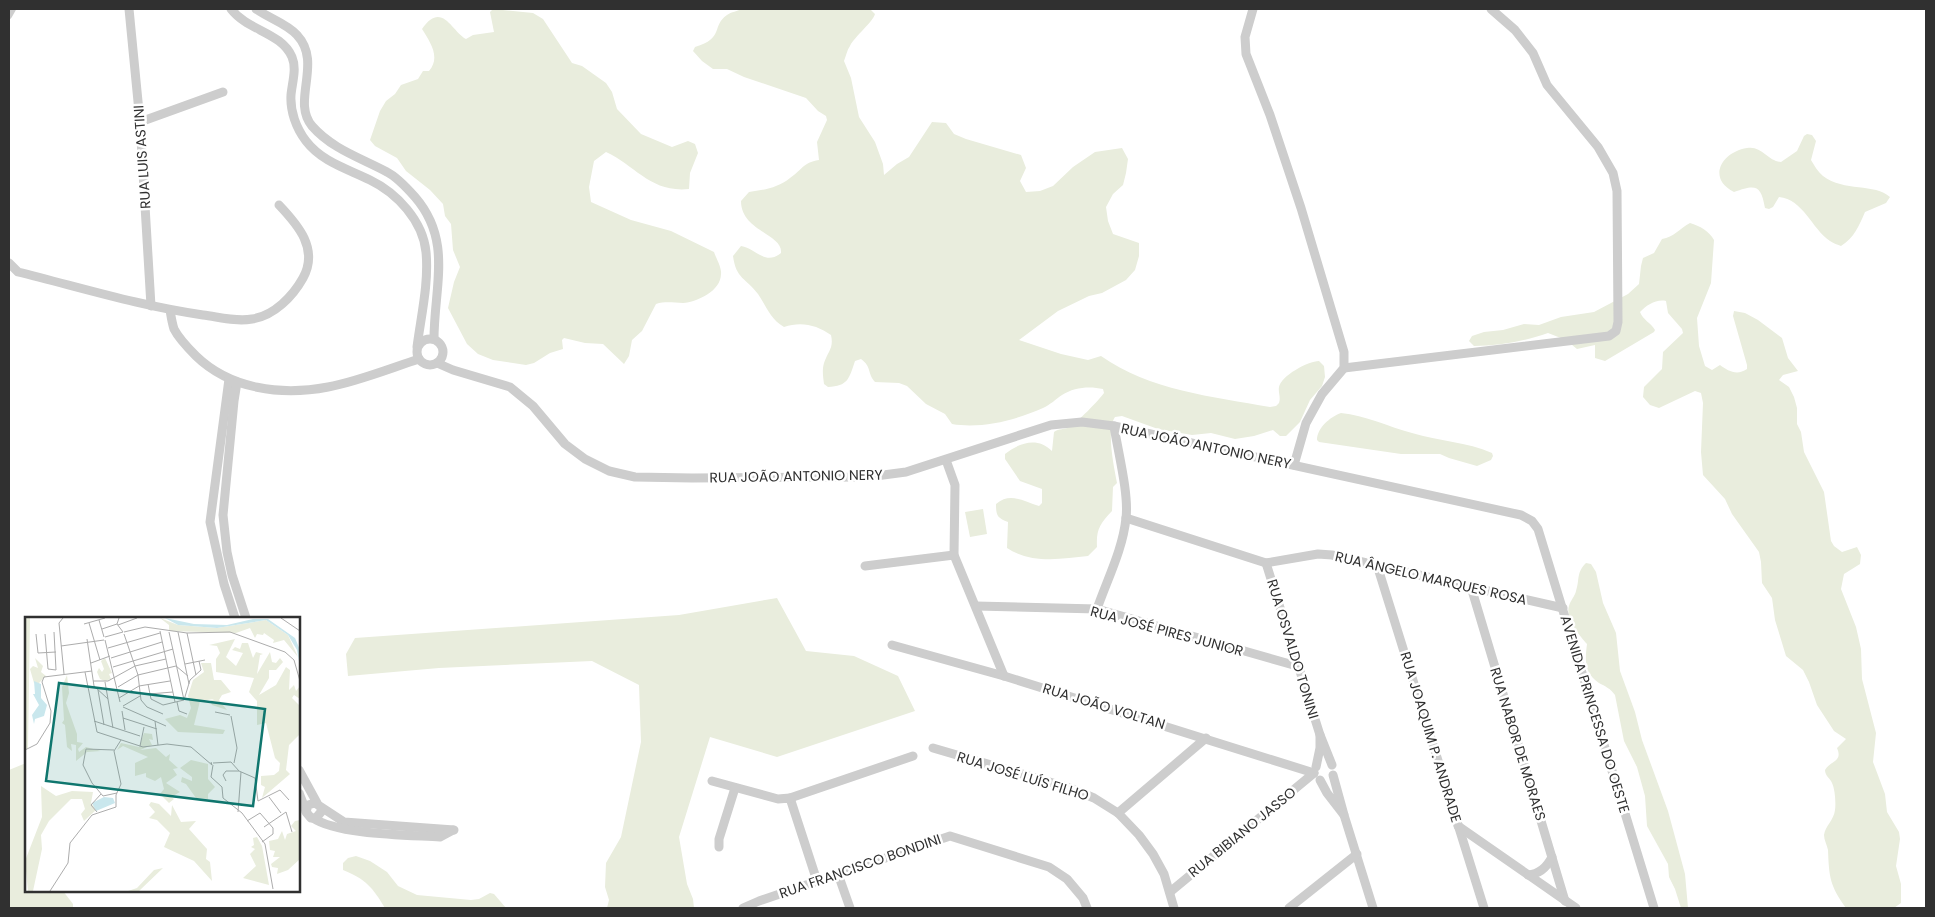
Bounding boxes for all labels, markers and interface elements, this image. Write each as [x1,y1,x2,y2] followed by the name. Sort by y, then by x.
[128,104,156,210] street label: RUA LUIS ASTINI
[1119,418,1293,474] street label: RUA JOÃO ANTONIO NERY
[709,464,883,488] street label: RUA JOÃO ANTONIO NERY
[1333,546,1529,610] street label: RUA ÂNGELO MARQUES ROSA
[1262,577,1324,721] street label: RUA OSVALDO TONINI
[1088,601,1246,661] street label: RUA JOSÉ PIRES JUNIOR
[1555,613,1635,815] street label: AVENIDA PRINCESSA DO OESTE
[25,617,300,892] inset map
[1395,649,1467,825] street label: RUA JOAQUIM P. ANDRADE
[1485,665,1551,823] street label: RUA NABOR DE MORAES
[1040,678,1168,734] street label: RUA JOÃO VOLTAN
[955,746,1091,806] street label: RUA JOSÉ LUÍS FILHO
[1184,782,1300,882] street label: RUA BIBIANO JASSO
[776,829,944,903] street label: RUA FRANCISCO BONDINI

